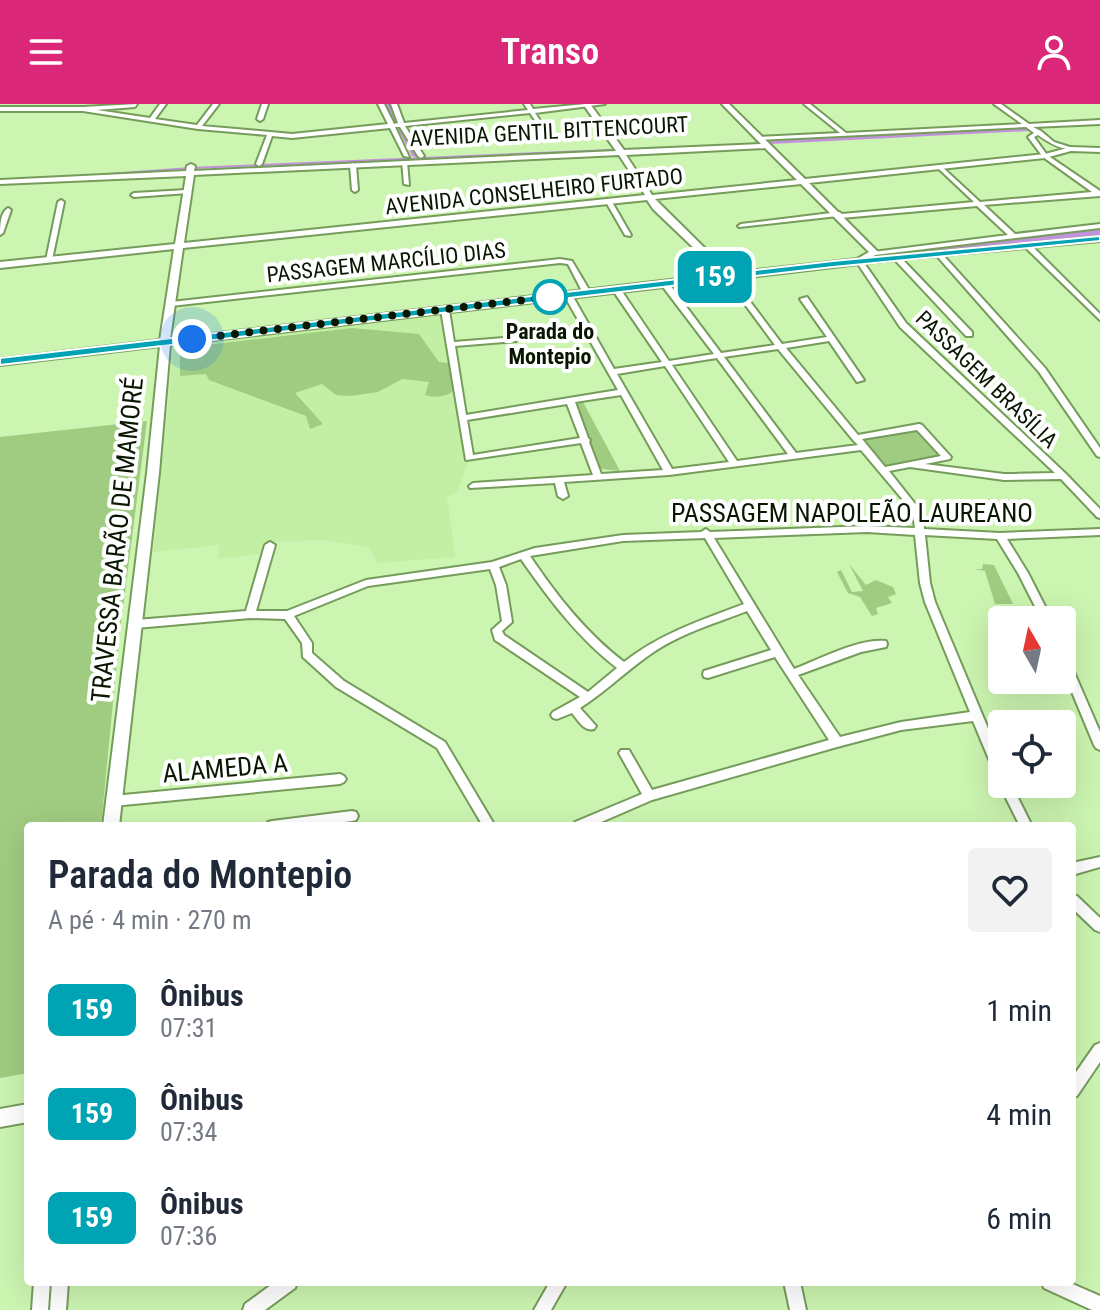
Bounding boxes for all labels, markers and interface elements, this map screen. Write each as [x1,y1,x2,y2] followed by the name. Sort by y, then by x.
[24,30,68,74] icon: menu
[1032,30,1076,74] icon: person
[501,31,599,73] text: Transo
[409,112,689,151] street label: AVENIDA GENTIL BITTENCOURT
[384,163,684,220] street label: AVENIDA CONSELHEIRO FURTADO
[265,238,507,287] street label: PASSAGEM MARCÍLIO DIAS
[669,251,761,303] line badge: 159
[694,260,736,293] text: 159
[533,280,567,314] marker: Parada do Montepio
[911,306,1063,453] street label: PASSAGEM BRASÍLIA
[172,319,212,359] your location
[506,319,594,369] place label: Parada do Montepio
[85,376,149,704] street label: TRAVESSA BARÃO DE MAMORÉ
[671,498,1033,528] street label: PASSAGEM NAPOLEÃO LAUREANO
[988,606,1076,694] north arrow
[988,606,1076,798] map controls
[988,710,1076,798] button: locate
[161,748,289,788] street label: ALAMEDA A
[968,848,1052,932] button: heart
[48,853,352,897] text: Parada do Montepio
[48,905,252,935] text: A pé · 4 min · 270 m
[160,978,244,1013] text: Ônibus
[71,993,113,1026] text: 159
[986,993,1052,1028] text: 1 min
[160,1013,217,1043] text: 07:31
[160,1082,244,1117] text: Ônibus
[71,1097,113,1130] text: 159
[986,1097,1052,1132] text: 4 min
[160,1117,217,1147] text: 07:34
[160,1186,244,1221] text: Ônibus
[71,1201,113,1234] text: 159
[986,1201,1052,1236] text: 6 min
[160,1221,217,1251] text: 07:36

